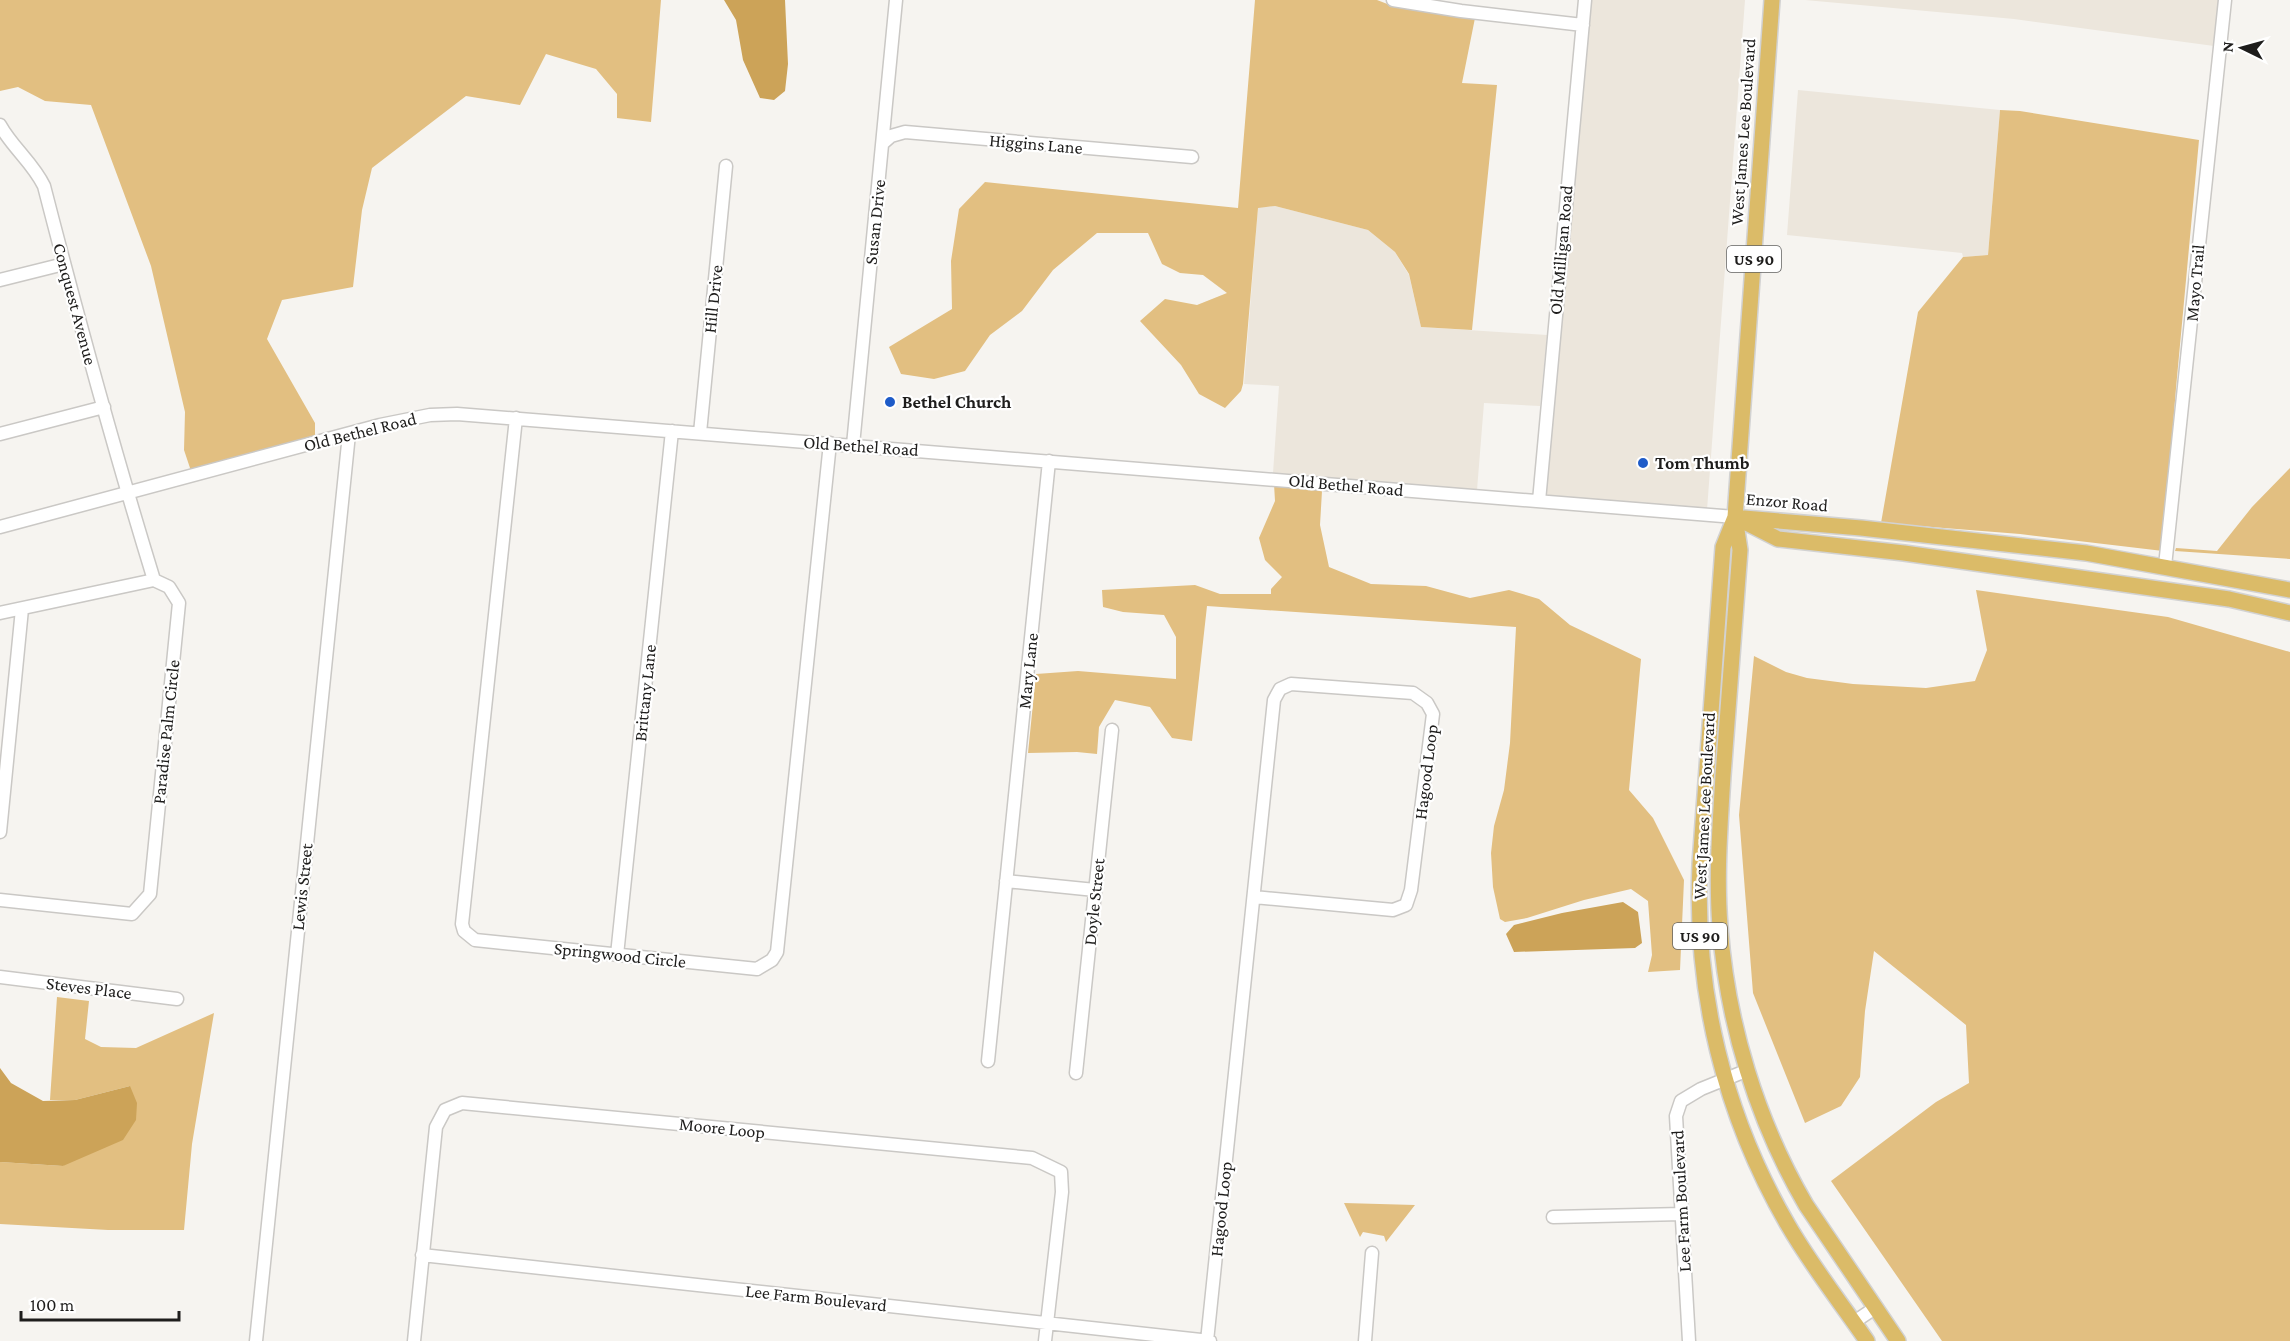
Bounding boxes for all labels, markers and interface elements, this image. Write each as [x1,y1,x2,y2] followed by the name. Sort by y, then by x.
[2212,18,2272,78] north arrow
[1726,37,1760,226] street label: West James Lee Boulevard
[2219,40,2237,53] text: N
[988,130,1084,158] street label: Higgins Lane
[861,178,889,266] street label: Susan Drive
[1545,184,1577,316] street label: Old Milligan Road
[49,241,101,367] street label: Conquest Avenue
[2182,243,2208,322] street label: Mayo Trail
[1727,246,1781,272] road number: US 90
[699,264,727,334] street label: Hill Drive
[902,392,1012,412] place label: Bethel Church
[883,395,897,409] marker: Bethel Church
[302,408,419,456] street label: Old Bethel Road
[803,432,920,460] street label: Old Bethel Road
[1655,453,1750,473] place label: Tom Thumb
[1636,456,1650,470] marker: Tom Thumb
[1288,470,1405,500] street label: Old Bethel Road
[1745,488,1829,516] street label: Enzor Road
[1014,632,1042,710] street label: Mary Lane
[630,643,660,742] street label: Brittany Lane
[148,659,184,805] street label: Paradise Palm Circle
[1689,711,1719,900] street label: West James Lee Boulevard
[1410,723,1442,821] street label: Hagood Loop
[287,841,317,932] street label: Lewis Street
[1079,856,1109,946] street label: Doyle Street
[1673,923,1727,949] road number: US 90
[553,938,687,972] street label: Springwood Circle
[45,973,133,1003] street label: Steves Place
[678,1114,766,1142] street label: Moore Loop
[1667,1129,1695,1272] street label: Lee Farm Boulevard
[1206,1160,1236,1258] street label: Hagood Loop
[744,1281,888,1315] street label: Lee Farm Boulevard
[21,1284,178,1322] scale bar
[30,1295,75,1315] text: 100 m

